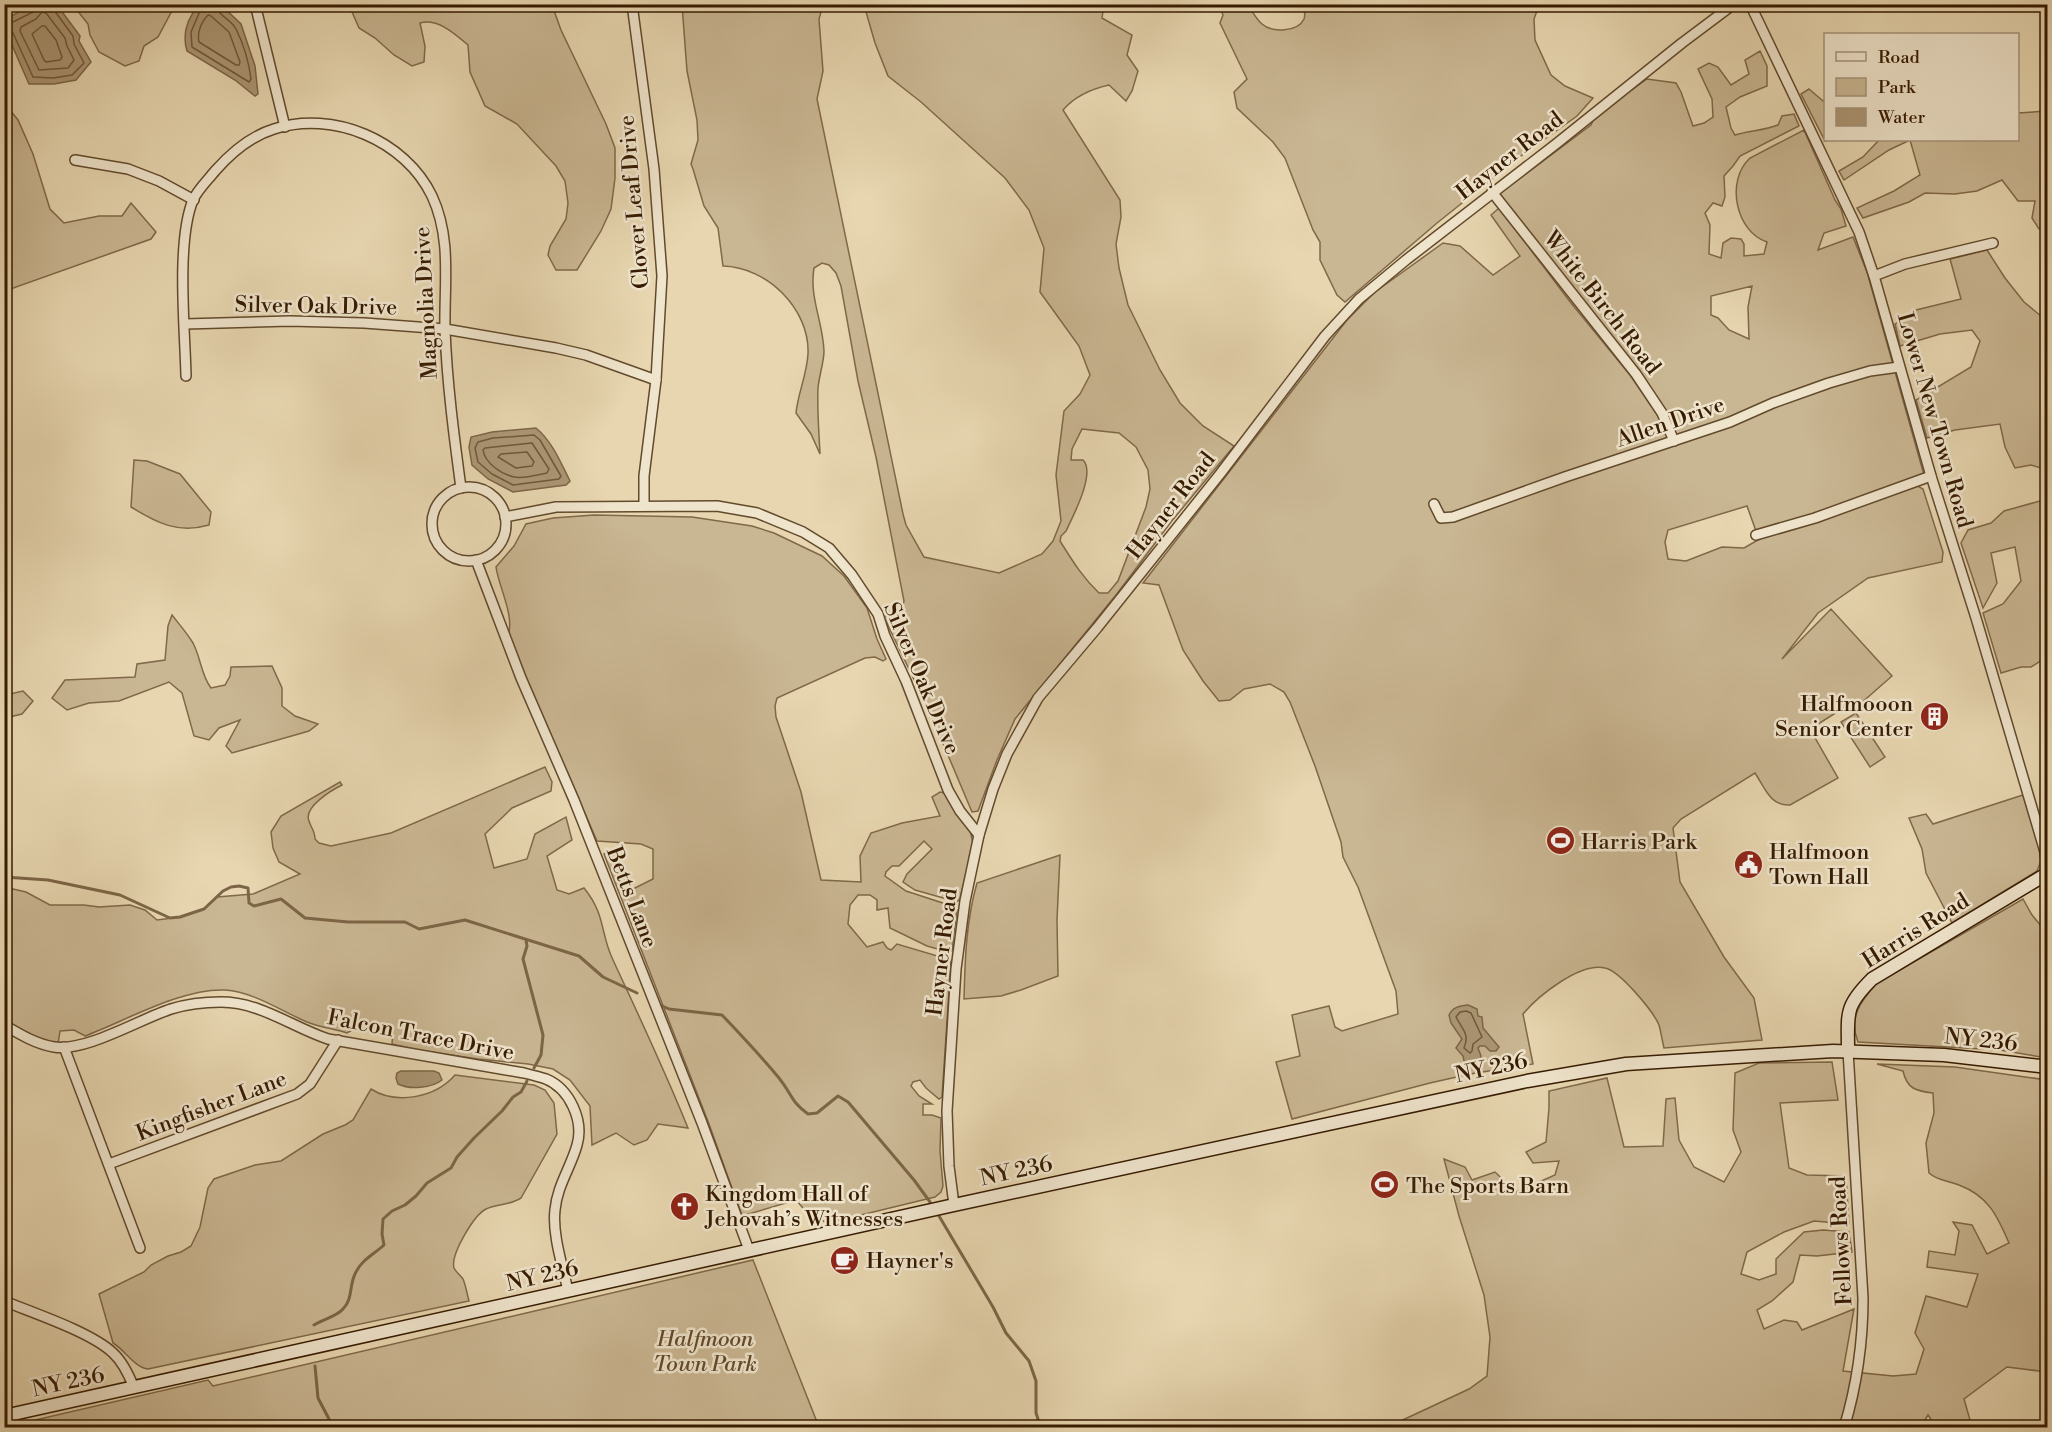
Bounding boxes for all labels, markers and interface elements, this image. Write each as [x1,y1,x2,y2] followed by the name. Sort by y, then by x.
[1824,33,2019,141] legend
[1878,46,1921,69] text: Road
[1878,76,1917,99] text: Park
[1451,106,1569,206] street label: Hayner Road
[1877,106,1926,129] text: Water
[613,114,656,290] street label: Clover Leaf Drive
[1537,225,1667,381] street label: White Birch Road
[409,226,444,380] street label: Magnolia Drive
[234,292,398,321] street label: Silver Oak Drive
[1891,310,1978,532] street label: Lower New Town Road
[1612,391,1728,454] street label: Allen Drive
[1121,447,1222,565] street label: Hayner Road
[877,598,966,759] street label: Silver Oak Drive
[1775,691,1913,743] place label: Halfmooon Senior Center
[1918,700,1950,732] building icon: Halfmooon Senior Center
[1544,825,1576,857] sports icon: Harris Park
[1581,829,1698,856] place label: Harris Park
[1769,839,1870,891] place label: Halfmoon Town Hall
[600,842,663,952] street label: Betts Lane
[1732,848,1764,880] public building icon: Halfmoon Town Hall
[921,886,964,1018] street label: Hayner Road
[1857,887,1975,975] street label: Harris Road
[325,1004,516,1067] street label: Falcon Trace Drive
[1943,1023,2019,1058] street label: NY 236
[1453,1048,1530,1089] street label: NY 236
[132,1065,291,1148] street label: Kingfisher Lane
[978,1151,1055,1192] street label: NY 236
[1369,1169,1401,1201] sports icon: The Sports Barn
[1406,1173,1569,1200] place label: The Sports Barn
[1825,1175,1858,1306] street label: Fellows Road
[704,1181,903,1233] place label: Kingdom Hall of Jehovah’s Witnesses
[668,1190,700,1222] church icon: Kingdom Hall of Jehovah’s Witnesses
[829,1244,861,1276] cafe icon: Hayner's
[866,1248,954,1275] place label: Hayner's
[504,1255,581,1298] street label: NY 236
[653,1326,757,1378] park label: Halfmoon Town Park
[30,1362,107,1403] street label: NY 236

